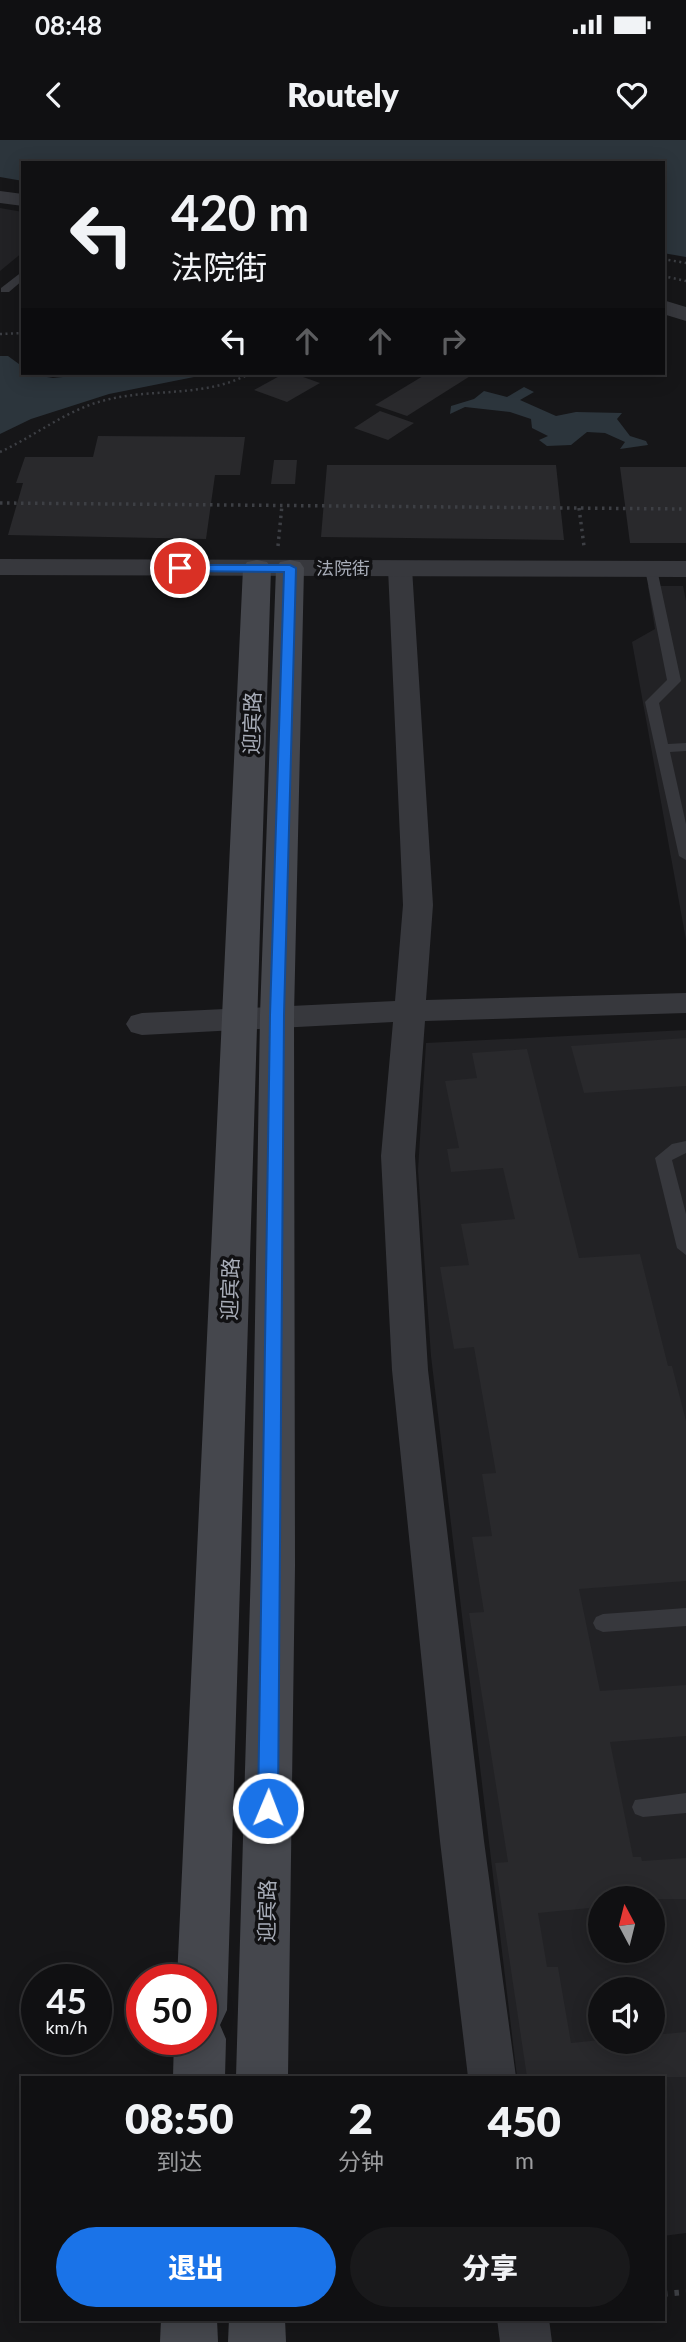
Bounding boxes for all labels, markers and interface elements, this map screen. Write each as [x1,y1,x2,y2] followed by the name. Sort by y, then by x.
[35,9,102,41] text: 08:48
[287,75,399,114] text: Routely
[35,76,73,114] icon: back
[613,76,651,114] icon: heart
[171,183,309,241] text: 420 m
[56,189,147,280] icon: left
[171,247,267,286] text: 法院街
[215,322,253,360] icon: left
[288,322,326,360] icon: ahead
[361,322,399,360] icon: ahead
[434,322,472,360] icon: right
[150,538,210,598] pin
[161,549,199,587] icon: arrive
[316,557,370,579] street label: 法院街
[237,691,265,755] street label: 迎宾路
[215,1257,243,1321] street label: 迎宾路
[231,1771,305,1845] position arrow
[253,1879,279,1943] street label: 迎宾路
[588,1886,665,1964] north arrow
[588,1886,665,2054] map controls
[126,1964,217,2055] speed limit sign: 50
[588,1977,665,2054] button: sound
[46,1979,87,2021] text: 45
[45,2016,88,2038] text: km/h
[125,2093,234,2143] text: 08:50
[349,2093,373,2143] text: 2
[488,2096,561,2146] text: 450
[515,2146,534,2174] text: m
[156,2147,202,2175] text: 到达
[338,2147,384,2175] text: 分钟
[56,2227,336,2307] button: 退出
[350,2227,630,2307] button: 分享

